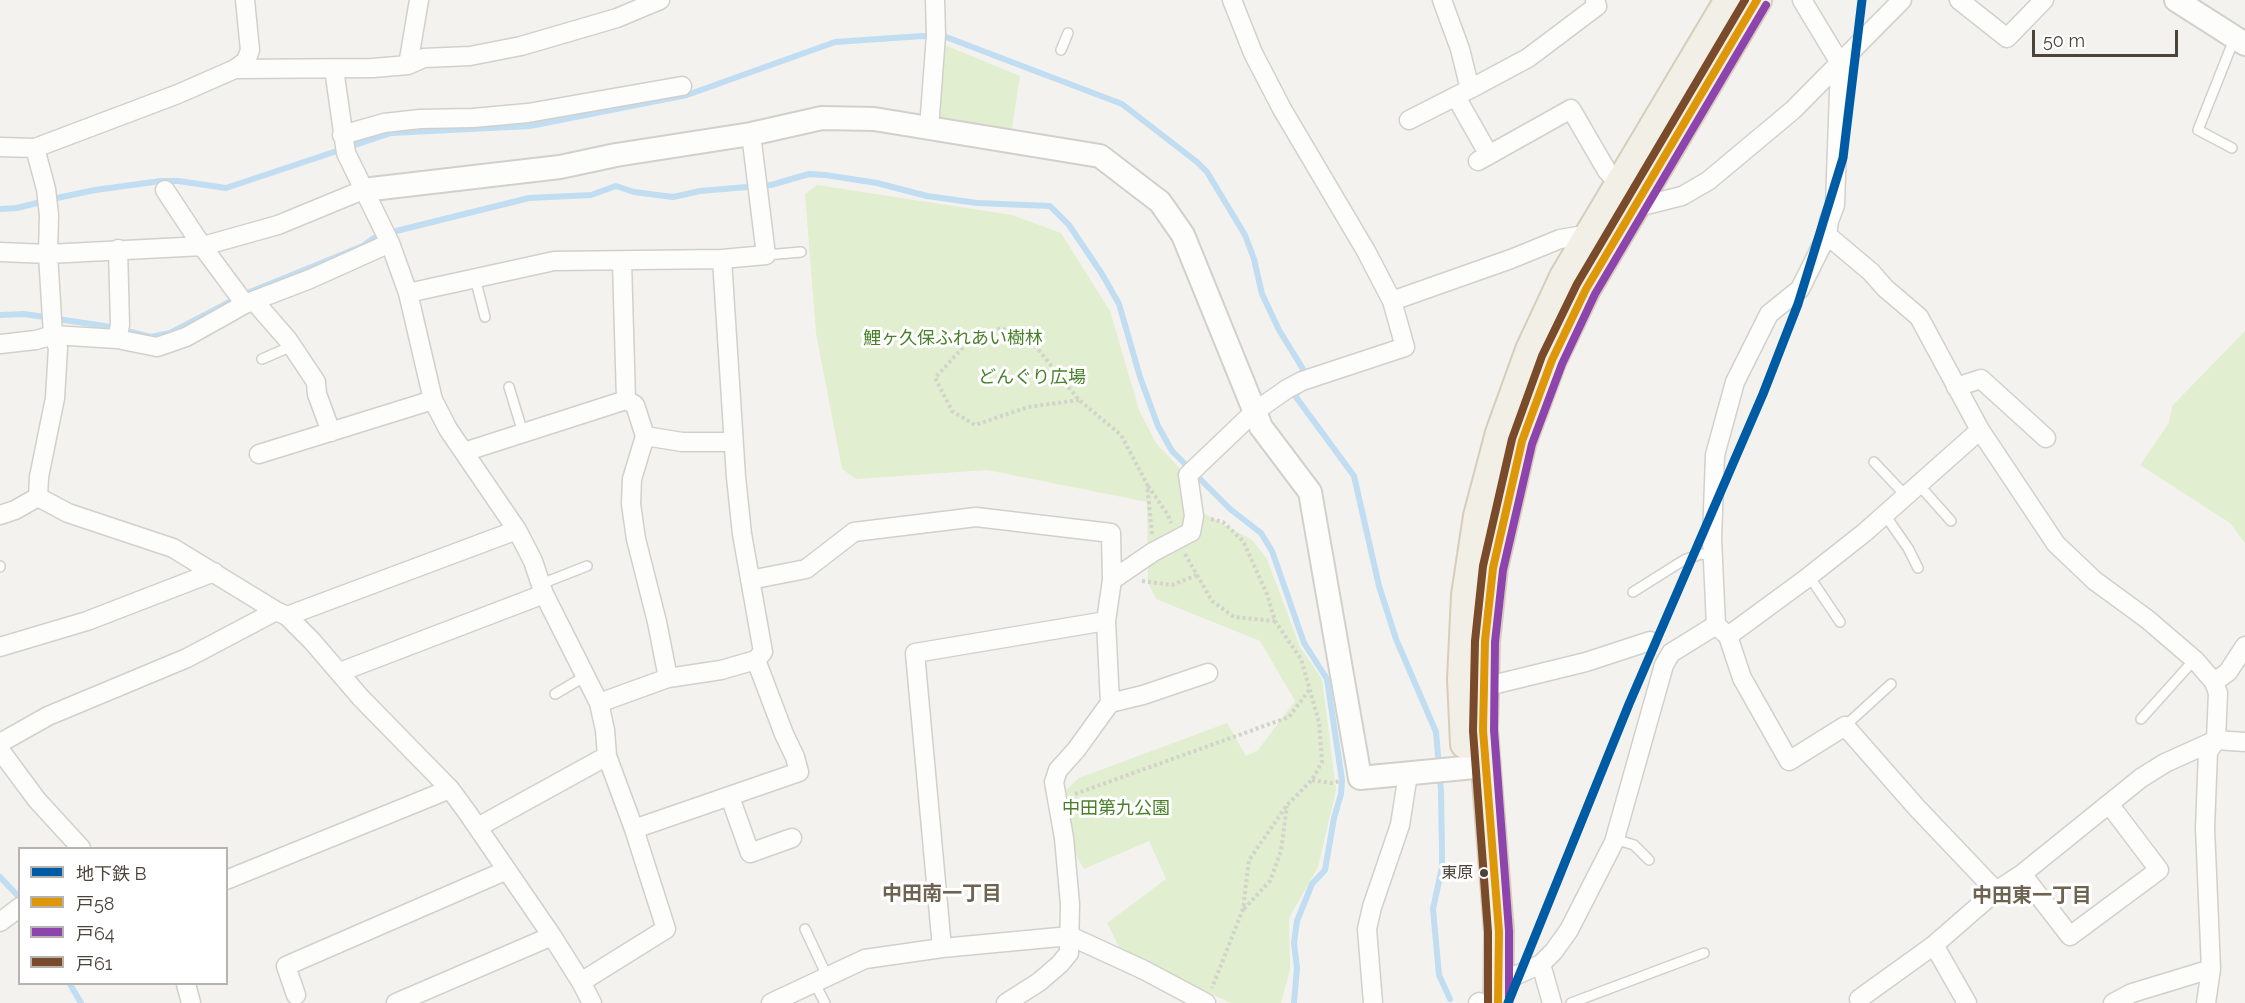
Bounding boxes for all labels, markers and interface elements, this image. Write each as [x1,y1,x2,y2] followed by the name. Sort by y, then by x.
[2035,18,2180,56] scale bar
[2043,30,2085,51] text: 50 m
[863,328,1043,350] park label: 鯉ヶ久保ふれあい樹林
[978,367,1086,389] park label: どんぐり広場
[1062,798,1170,820] park label: 中田第九公園
[18,847,228,985] legend
[76,863,147,884] text: 地下鉄 B
[1441,863,1473,883] place label: 東原
[1478,867,1490,879] marker: 東原
[882,882,1002,906] district label: 中田南一丁目
[1972,884,2092,908] district label: 中田東一丁目
[76,893,114,914] text: 戸58
[76,923,115,944] text: 戸64
[76,953,113,974] text: 戸61

